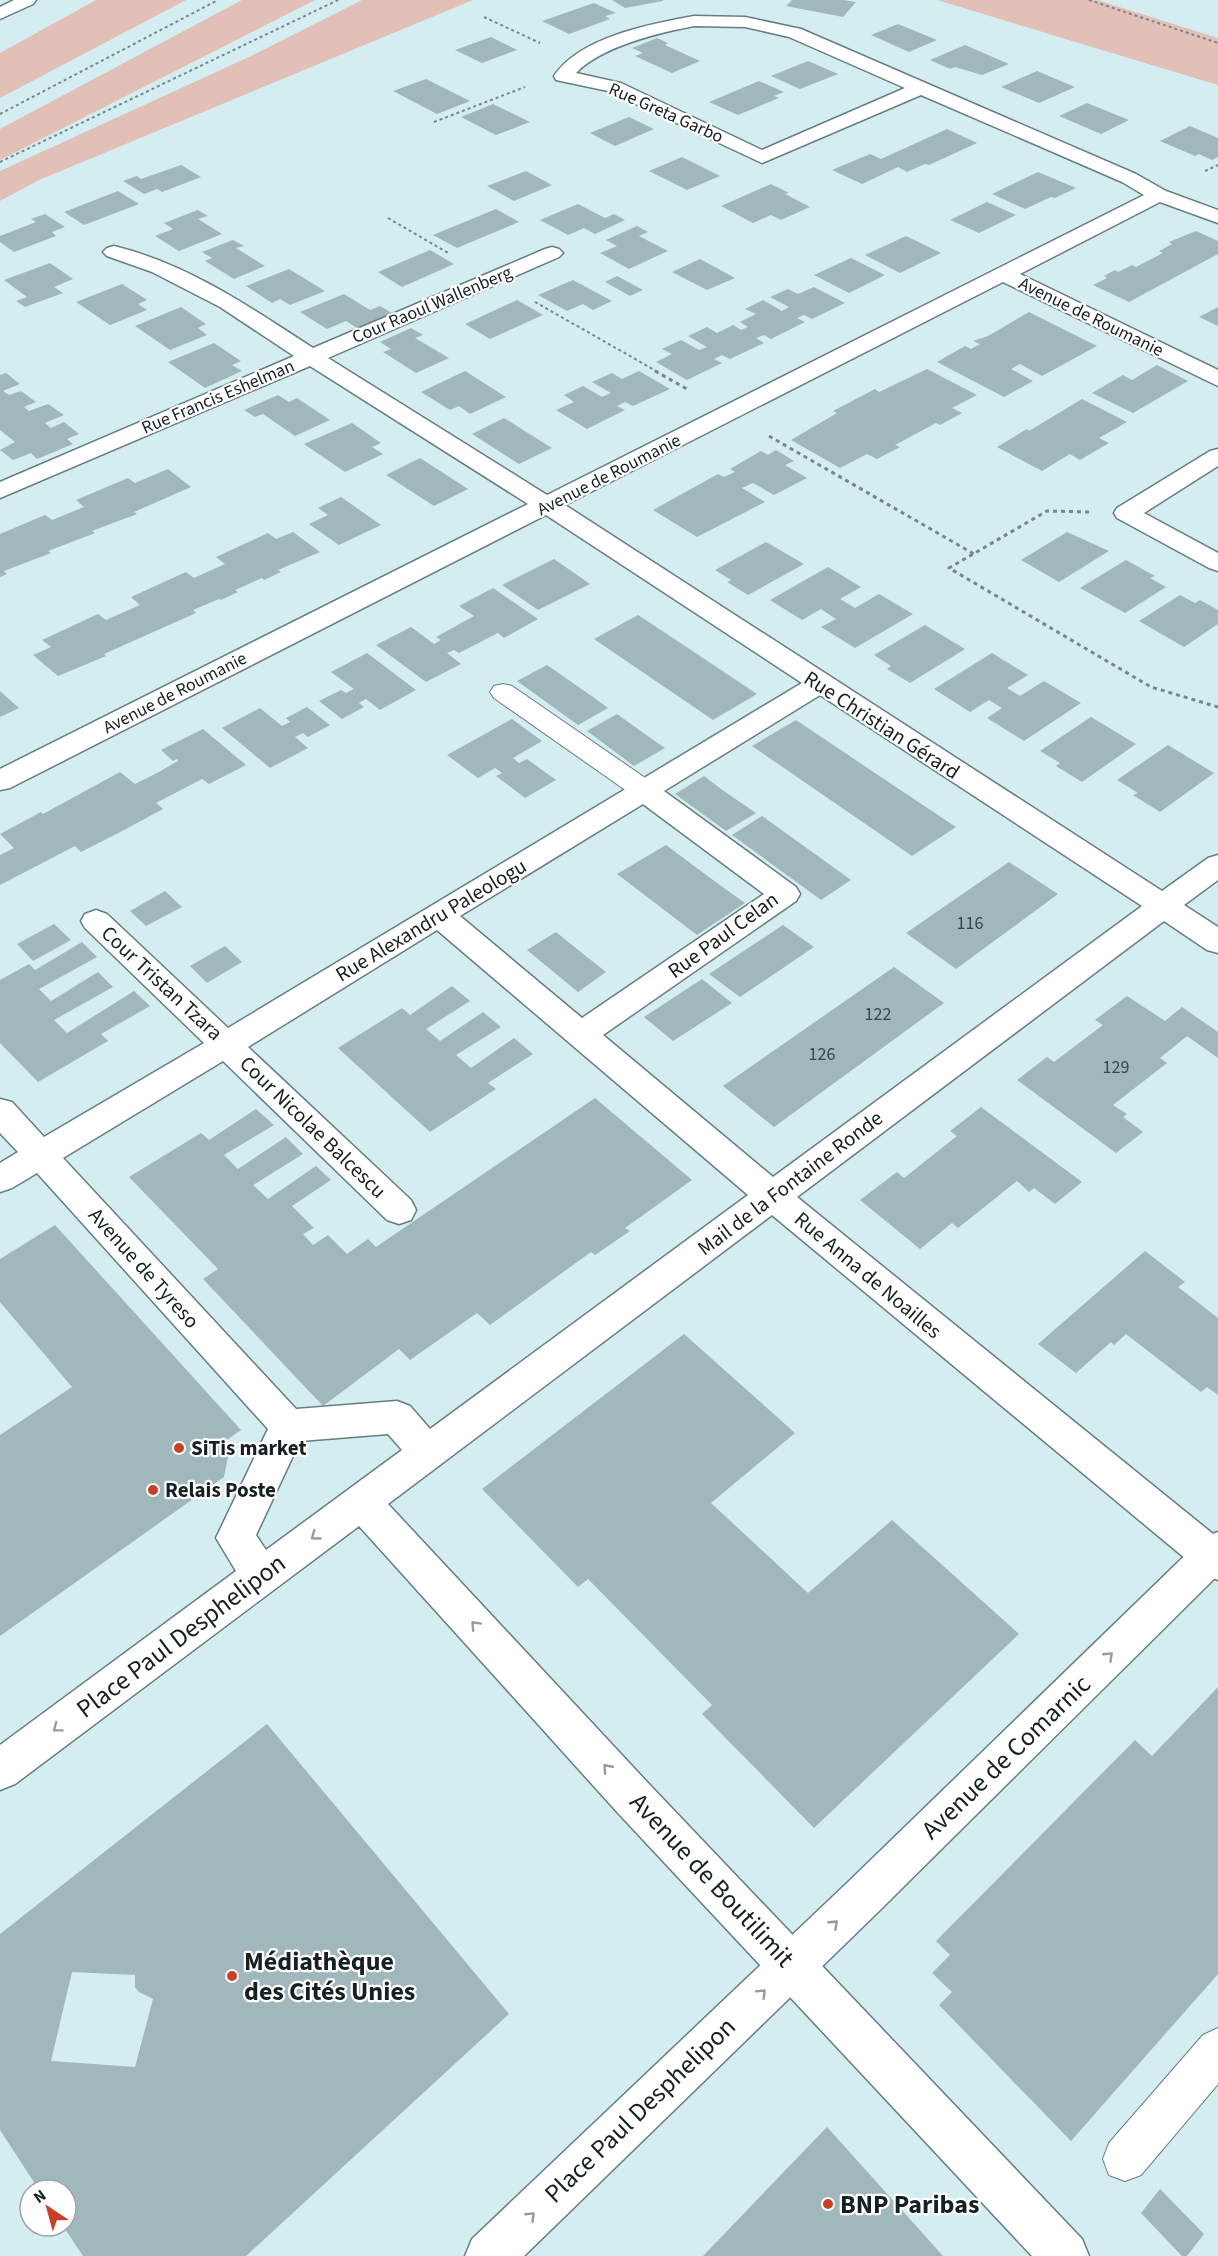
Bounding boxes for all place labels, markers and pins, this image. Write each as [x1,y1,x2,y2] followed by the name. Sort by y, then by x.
[191,1433,307,1463] place label: SiTis market
[172,1441,186,1455] marker: SiTis market
[165,1475,276,1505] place label: Relais Poste
[146,1483,160,1497] marker: Relais Poste
[244,1943,415,2010] place label: Médiathèque des Cités Unies
[225,1969,239,1983] marker: Médiathèque des Cités Unies
[840,2186,979,2223] place label: BNP Paribas
[821,2197,835,2211] marker: BNP Paribas

